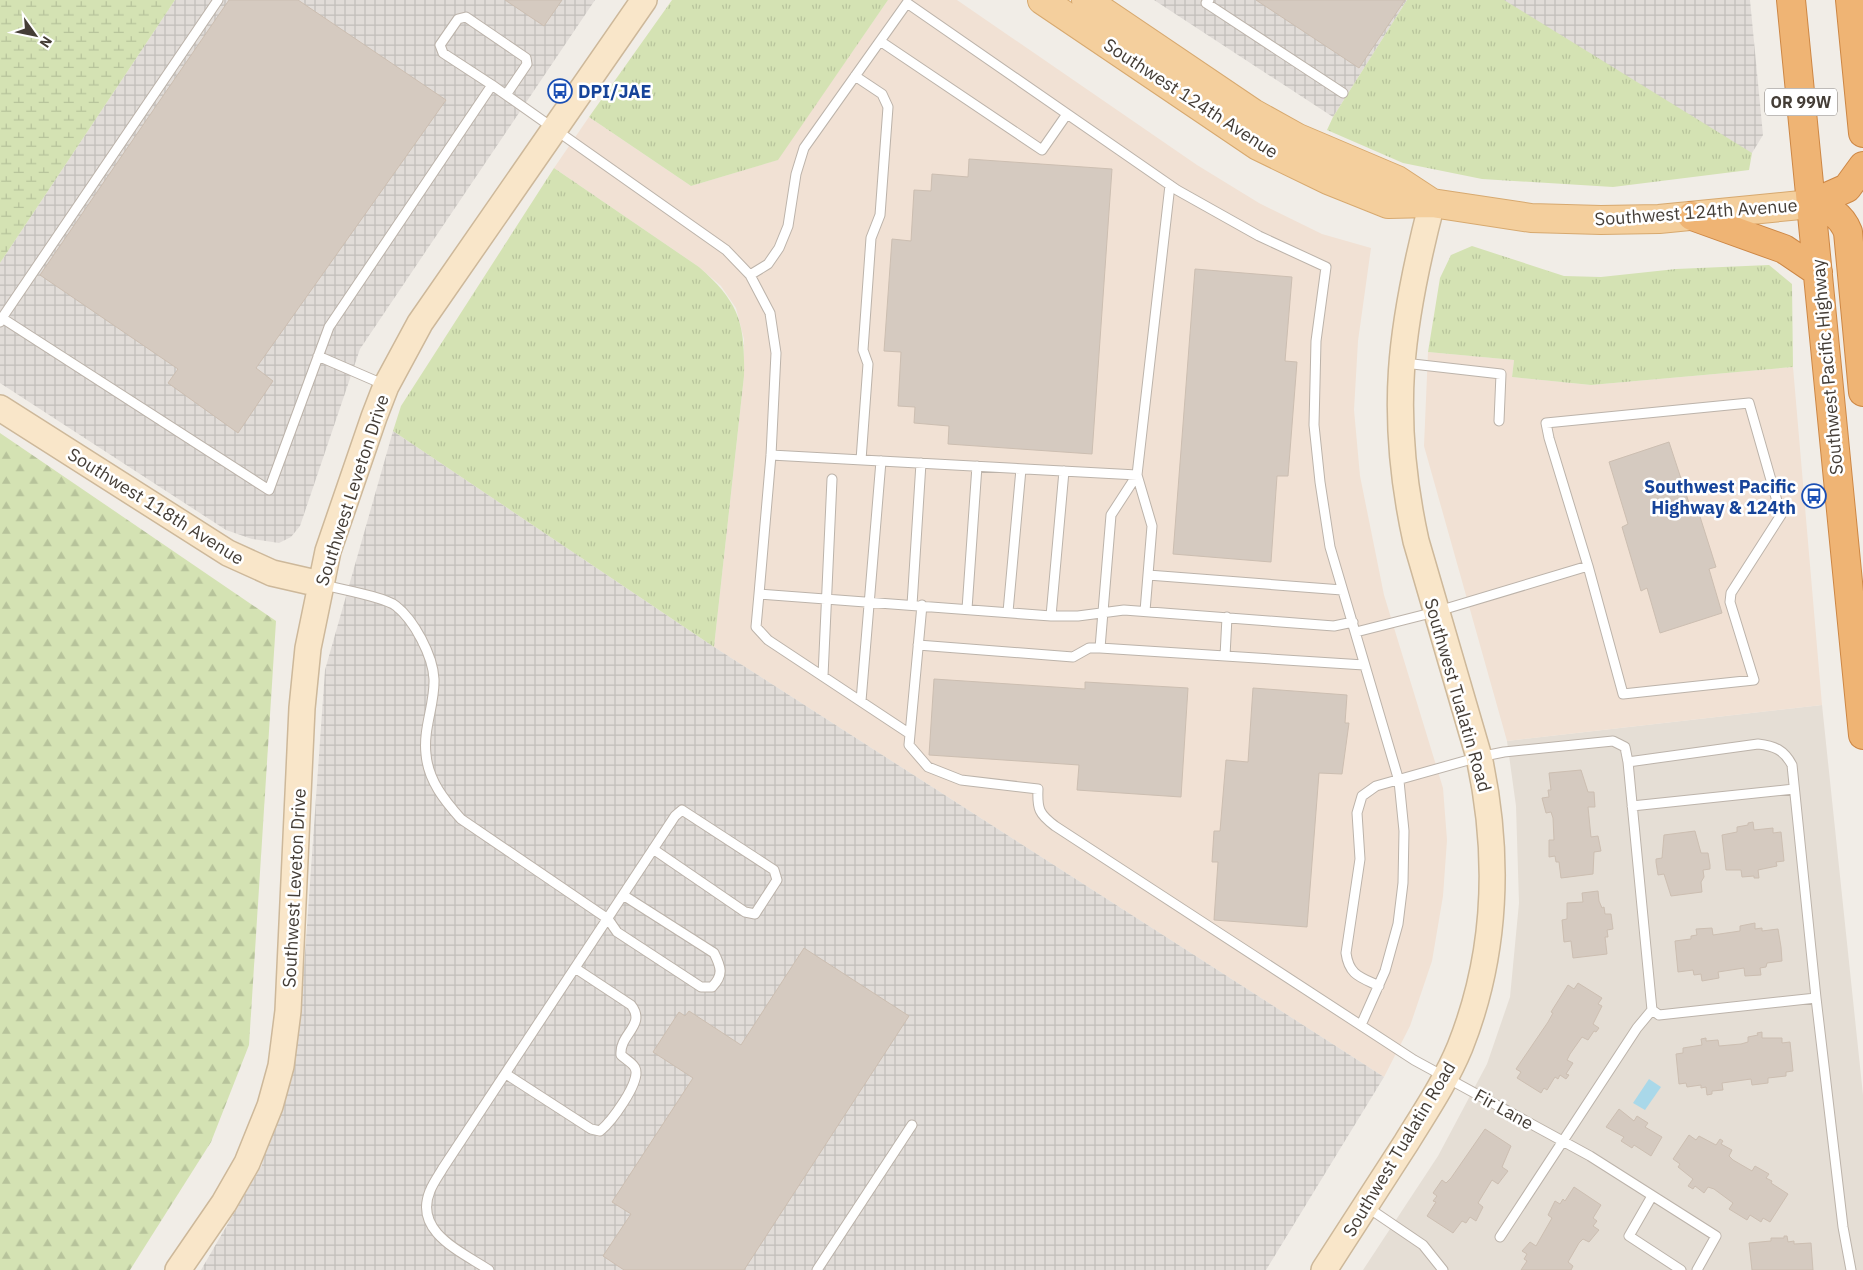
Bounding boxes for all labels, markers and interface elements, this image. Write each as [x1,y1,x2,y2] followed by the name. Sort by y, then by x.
[10,10,60,60] north arrow
[36,33,56,51] text: N
[1099,33,1283,163] street label: Southwest 124th Avenue
[547,78,573,104] bus stop icon: DPI/JAE
[578,80,651,103] place label: DPI/JAE
[1765,88,1837,115] road number: OR 99W
[1594,193,1798,231] street label: Southwest 124th Avenue
[1806,258,1848,476] street label: Southwest Pacific Highway
[310,391,394,589] street label: Southwest Leveton Drive
[64,442,248,570] street label: Southwest 118th Avenue
[1644,475,1796,519] place label: Southwest Pacific Highway & 124th
[1801,483,1827,509] bus stop icon: Southwest Pacific Highway & 124th
[1419,595,1497,795] street label: Southwest Tualatin Road
[277,788,311,988] street label: Southwest Leveton Drive
[1338,1057,1460,1241] street label: Southwest Tualatin Road
[1470,1083,1538,1135] street label: Fir Lane

